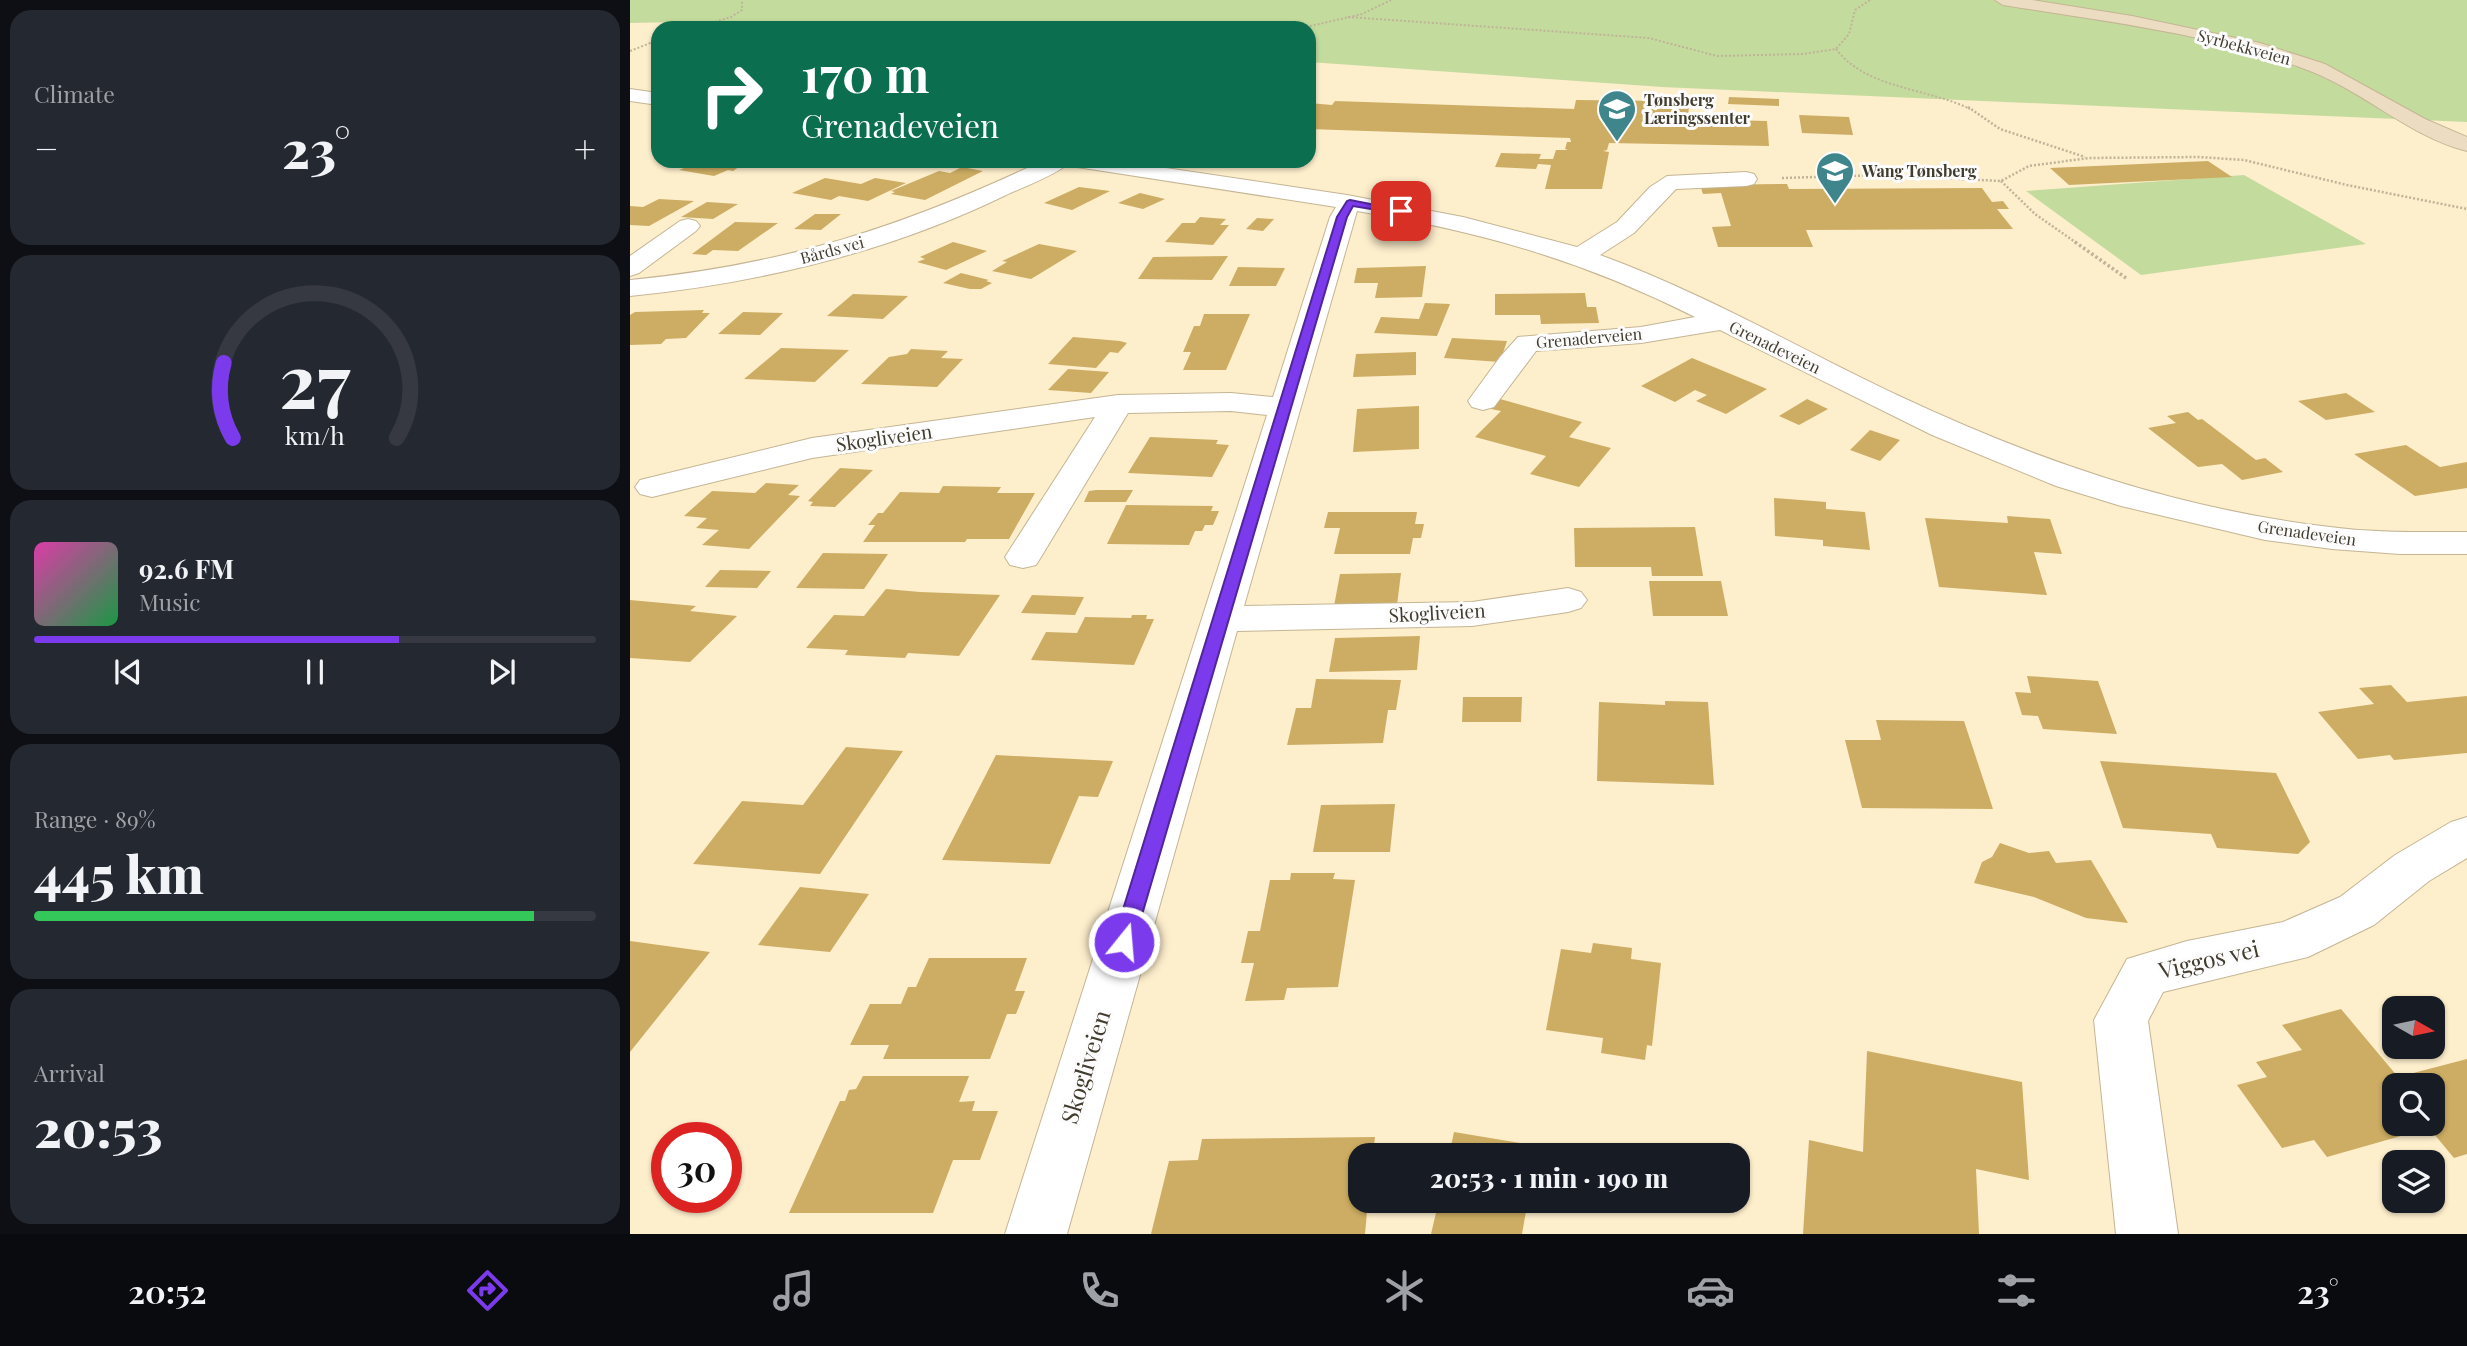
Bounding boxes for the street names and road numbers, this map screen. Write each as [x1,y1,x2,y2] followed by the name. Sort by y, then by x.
[2195,24,2294,69] street label: Syrbekkveien
[798,231,866,268] street label: Bårds vei
[1726,315,1825,378] street label: Grenadeveien
[1535,322,1643,353] street label: Grenaderveien
[834,417,934,457] street label: Skogliveien
[2257,515,2358,550] street label: Grenadeveien
[1388,596,1487,628] street label: Skogliveien
[2154,932,2262,985] street label: Viggos vei
[1053,1006,1117,1127] street label: Skogliveien

